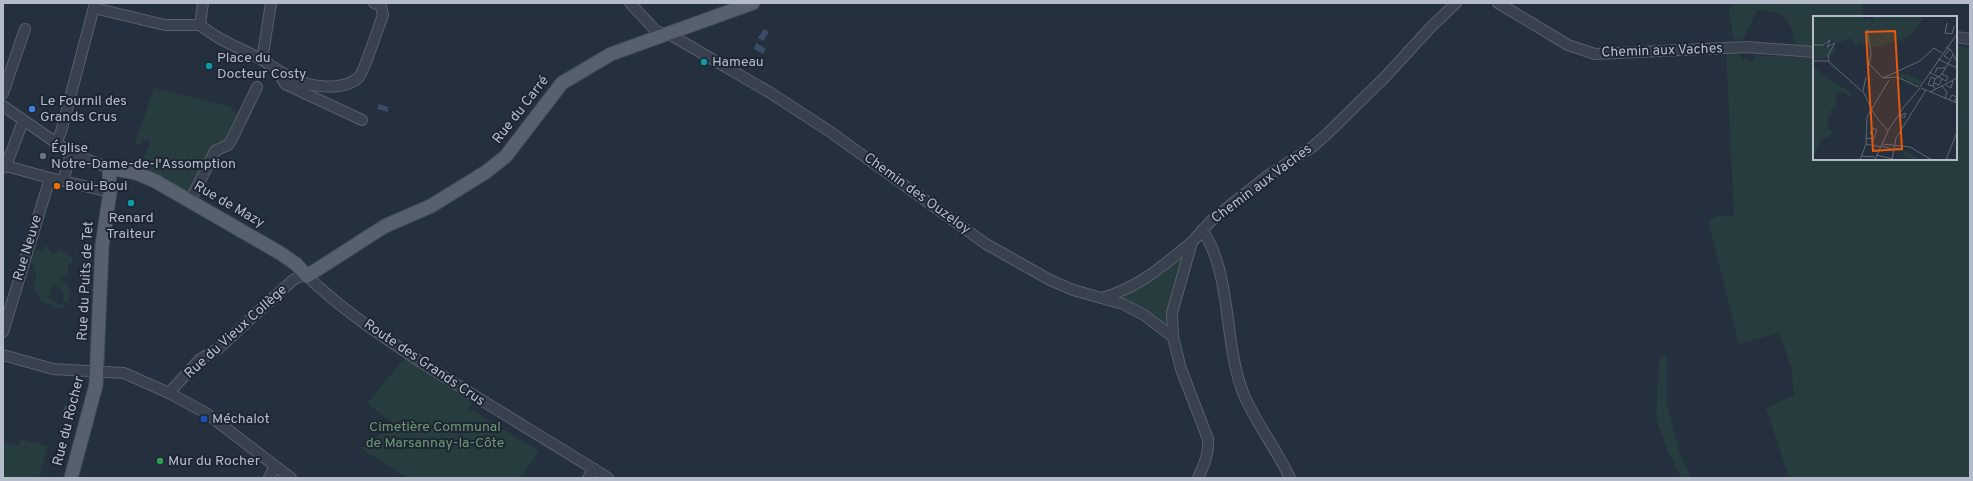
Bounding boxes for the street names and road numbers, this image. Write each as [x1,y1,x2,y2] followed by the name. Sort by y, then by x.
[1601,40,1723,62] street label: Chemin aux Vaches
[489,73,553,147] street label: Rue du Carré
[1208,141,1316,227] street label: Chemin aux Vaches
[860,150,974,238] street label: Chemin des Ouzeloy
[191,178,267,232] street label: Rue de Mazy
[10,213,46,283] street label: Rue Neuve
[74,221,98,341] street label: Rue du Puits de Tet
[181,281,291,383] street label: Rue du Vieux Collège
[360,316,488,410] street label: Route des Grands Crus
[50,374,89,468] street label: Rue du Rocher

